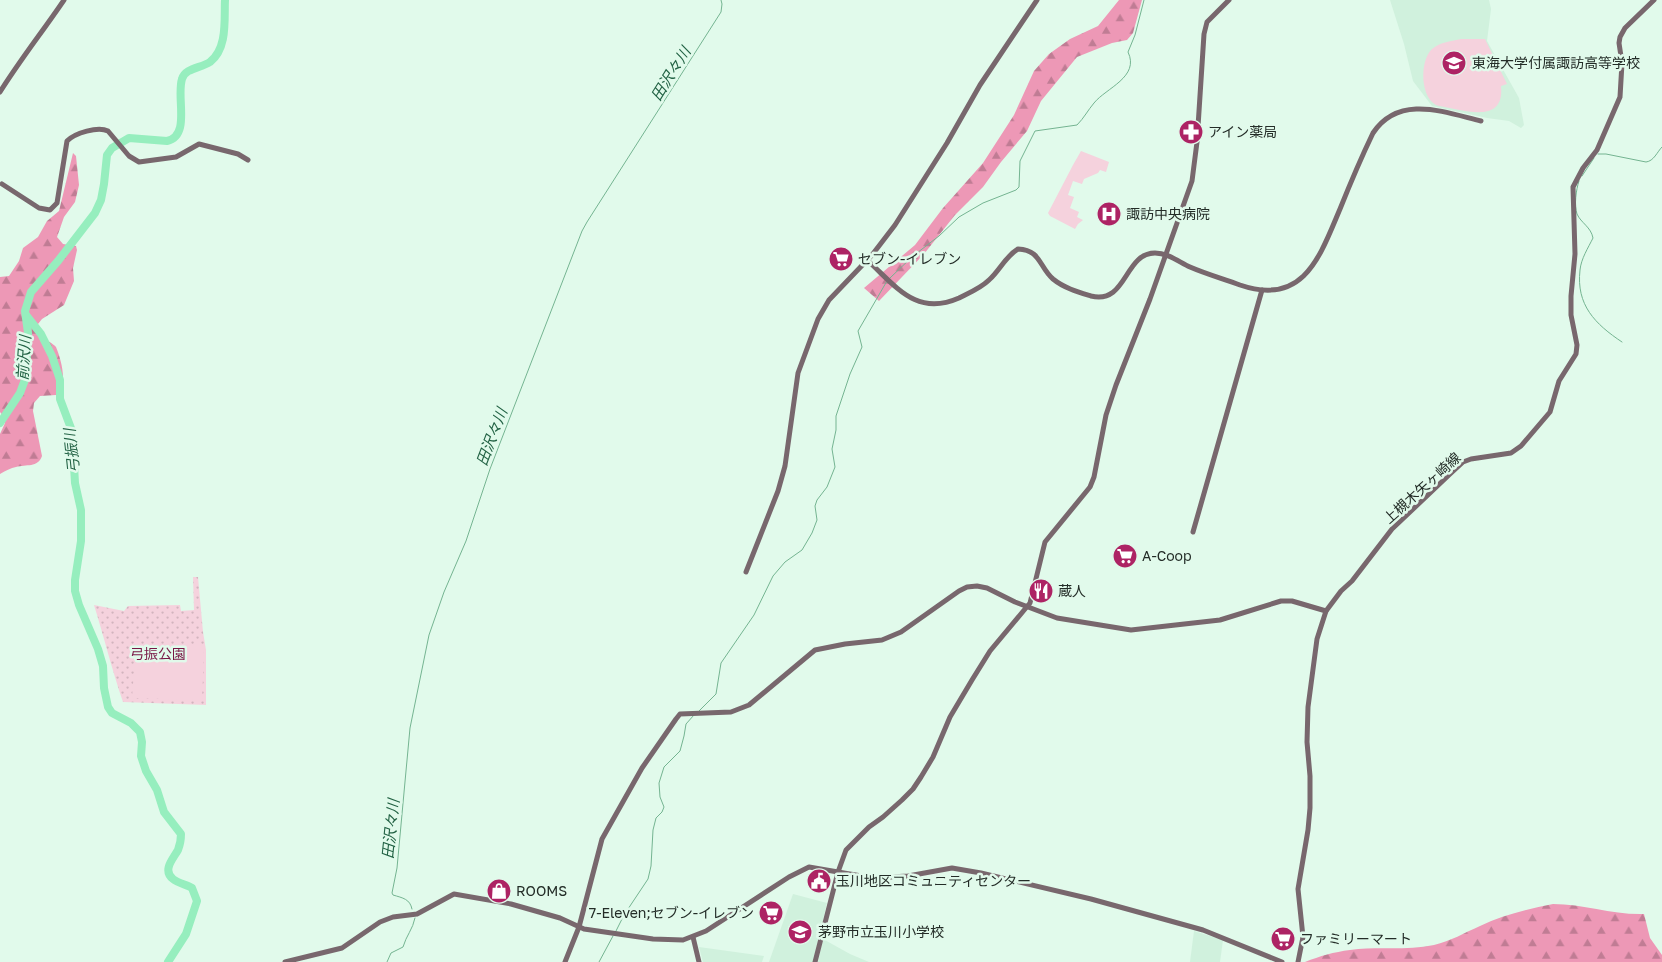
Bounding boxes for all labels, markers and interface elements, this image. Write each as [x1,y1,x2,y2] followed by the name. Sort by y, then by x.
[647,42,695,104] water label: 田沢々川
[1441,50,1467,76] school or university icon: 東海大学付属諏訪高等学校
[1472,54,1640,71] place label: 東海大学付属諏訪高等学校
[1178,119,1204,145] pharmacy icon: アイン薬局
[1208,123,1277,140] place label: アイン薬局
[1096,201,1122,227] hospital icon: 諏訪中央病院
[1126,205,1210,222] place label: 諏訪中央病院
[828,246,854,272] supermarket icon: セブン-イレブン
[858,250,961,267] place label: セブン-イレブン
[12,333,34,381] water label: 前沢川
[472,404,511,468] water label: 田沢々川
[59,426,82,474] water label: 弓振川
[1380,449,1464,527] street label: 上槻木矢ヶ崎線
[1112,543,1138,569] supermarket icon: A-Coop
[1142,547,1192,564] place label: A-Coop
[1028,578,1054,604] restaurant icon: 蔵人
[1058,582,1086,599] place label: 蔵人
[130,645,186,662] park label: 弓振公園
[378,796,402,860] water label: 田沢々川
[806,868,832,894] public building icon: 玉川地区コミュニティセンター
[836,872,1031,889] place label: 玉川地区コミュニティセンター
[486,878,512,904] shop icon: ROOMS
[516,882,567,899] place label: ROOMS
[758,900,784,926] supermarket icon: 7-Eleven;セブン-イレブン
[589,904,754,921] place label: 7-Eleven;セブン-イレブン
[787,919,813,945] school or university icon: 茅野市立玉川小学校
[818,923,944,940] place label: 茅野市立玉川小学校
[1270,926,1296,952] supermarket icon: ファミリーマート
[1300,930,1412,947] place label: ファミリーマート

